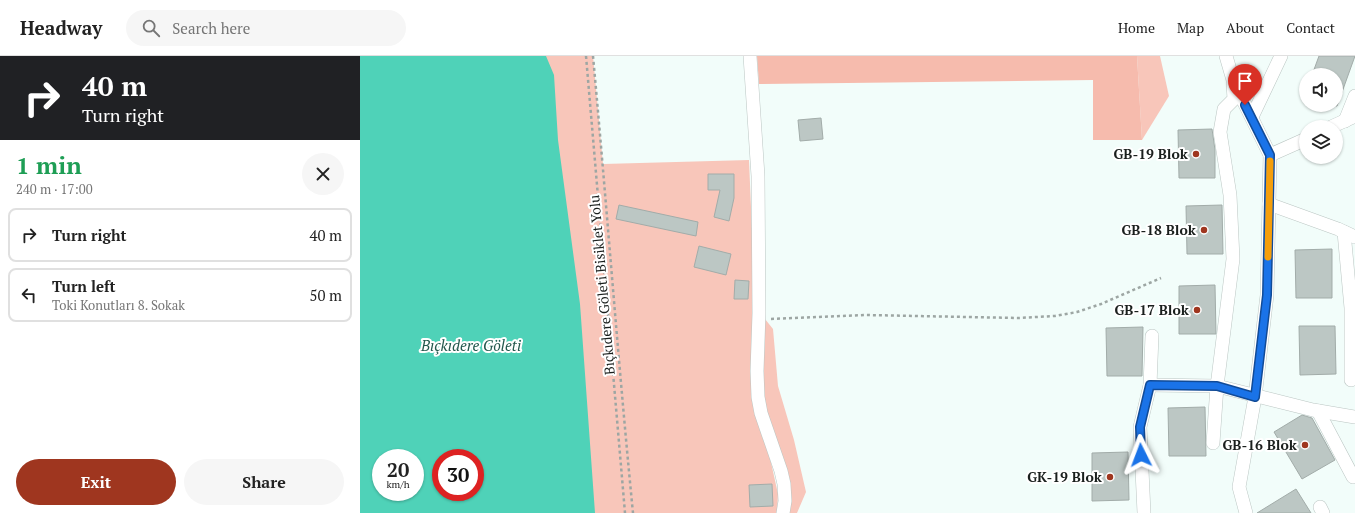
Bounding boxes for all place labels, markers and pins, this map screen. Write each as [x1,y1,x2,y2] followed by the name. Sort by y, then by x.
[1228,64,1262,105] pin
[1113,144,1189,163] place label: GB-19 Blok
[1191,149,1201,159] marker: GB-19 Blok
[1121,220,1197,239] place label: GB-18 Blok
[1199,225,1209,235] marker: GB-18 Blok
[1114,300,1190,319] place label: GB-17 Blok
[1192,305,1202,315] marker: GB-17 Blok
[1222,435,1298,454] place label: GB-16 Blok
[1300,440,1310,450] marker: GB-16 Blok
[1027,467,1103,486] place label: GK-19 Blok
[1105,472,1115,482] marker: GK-19 Blok

